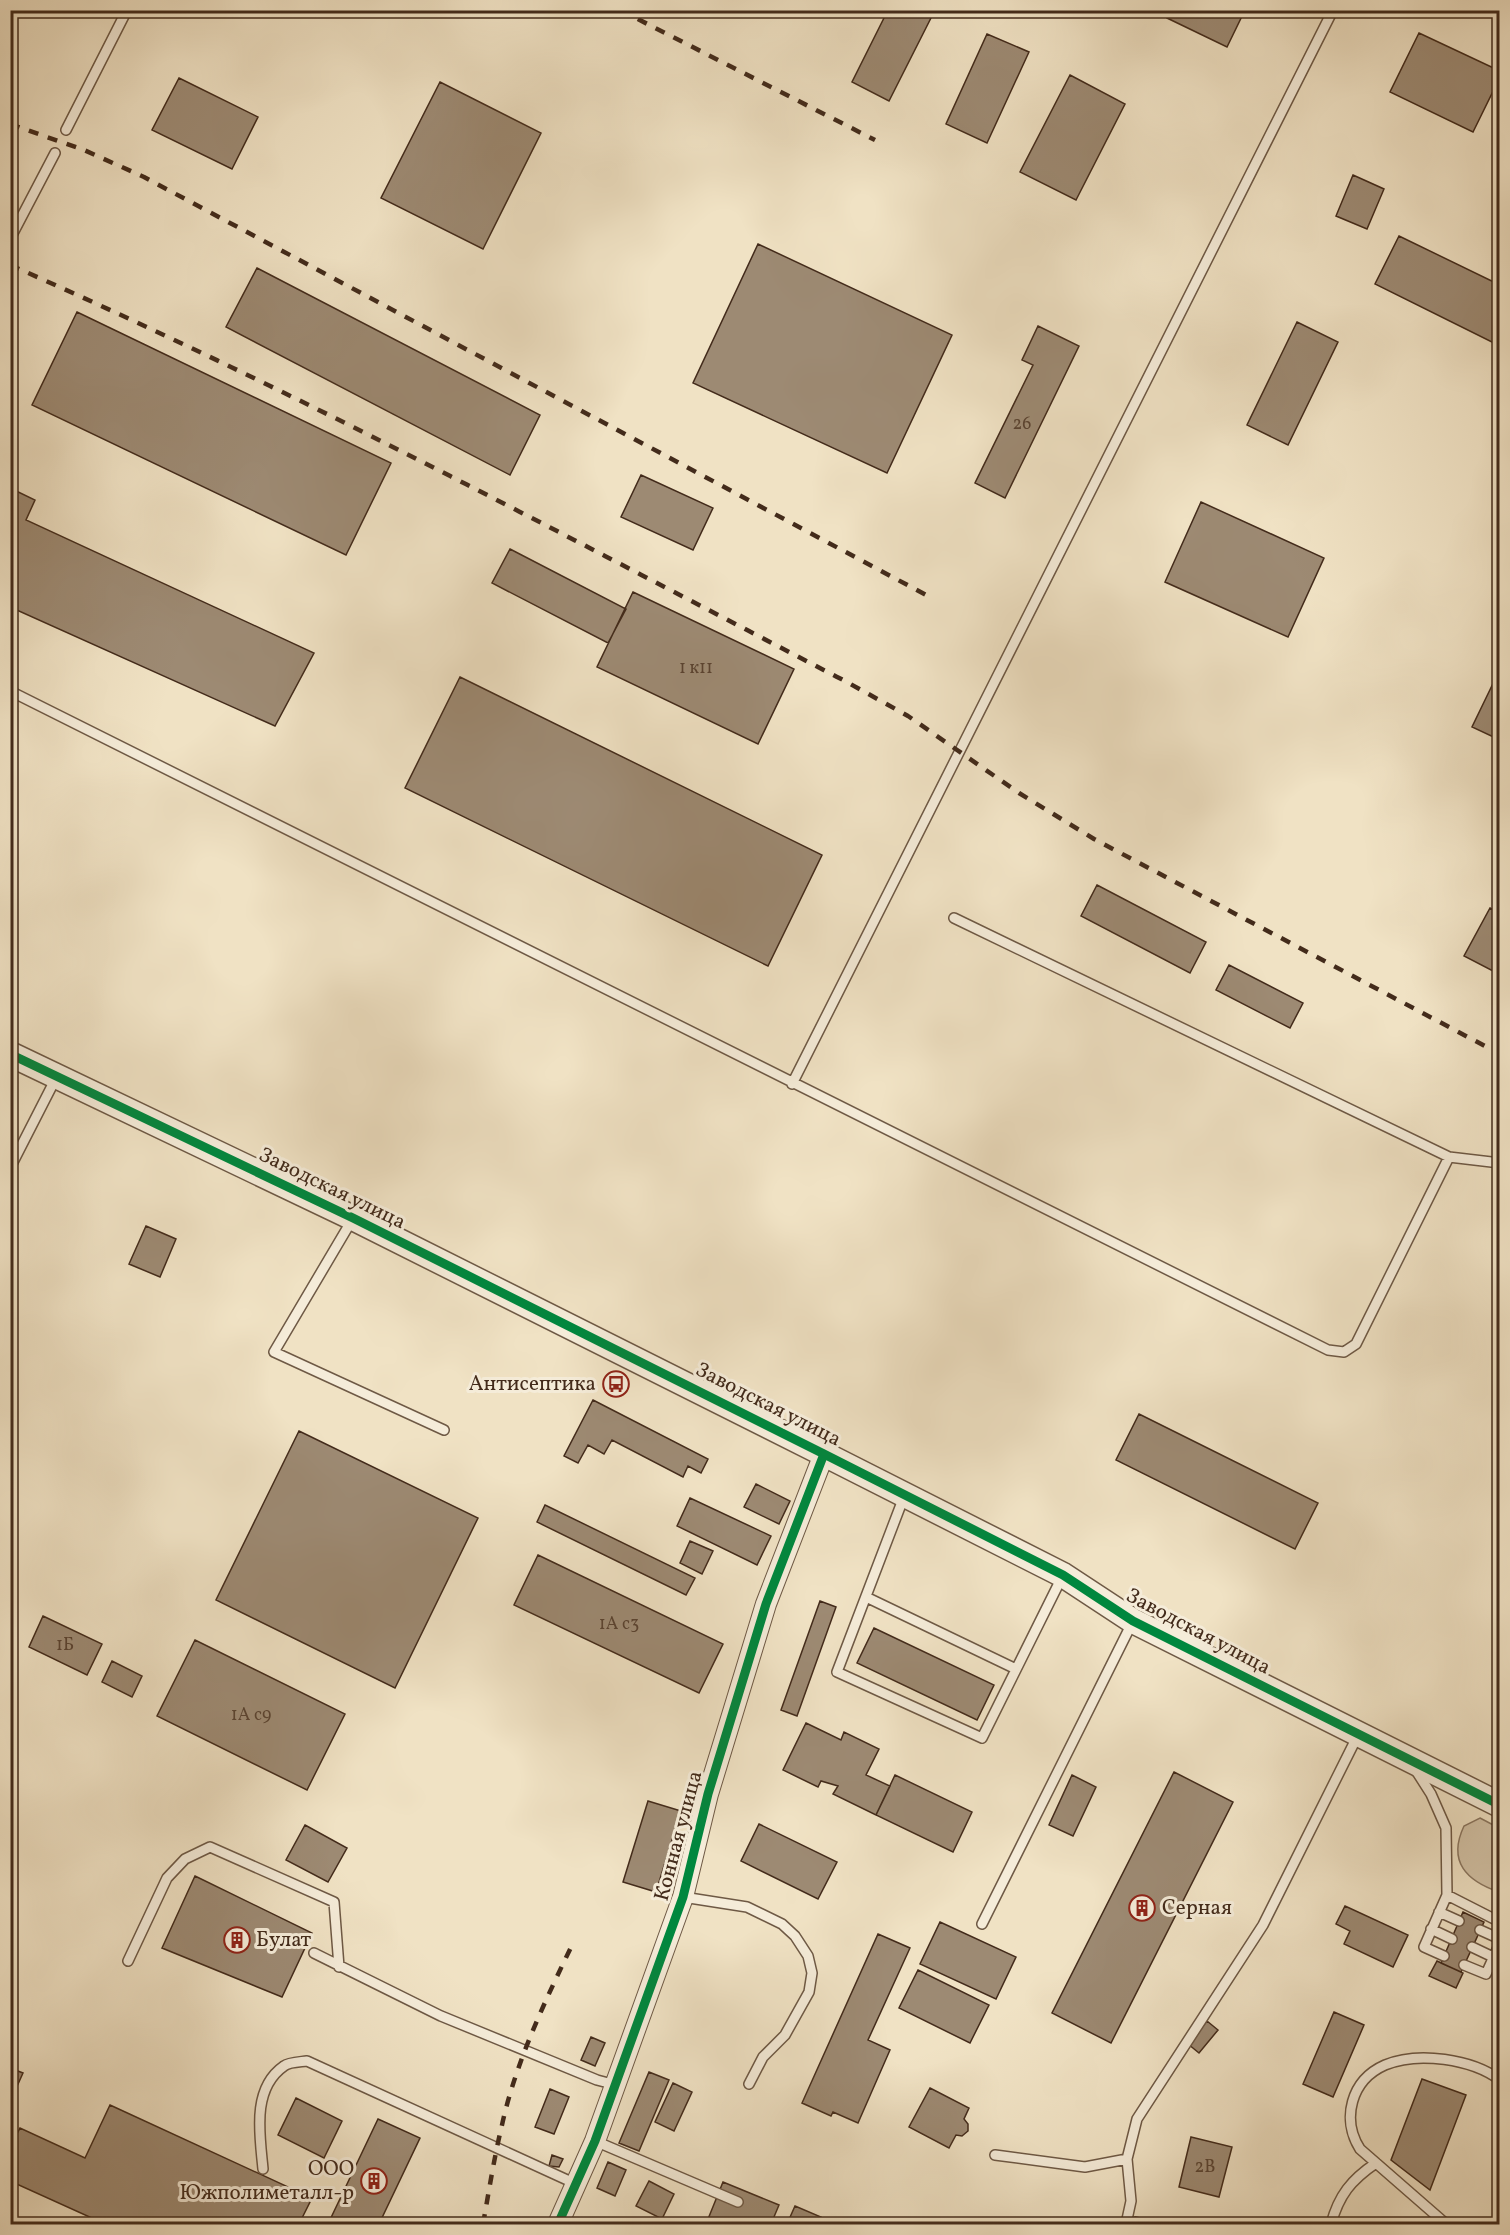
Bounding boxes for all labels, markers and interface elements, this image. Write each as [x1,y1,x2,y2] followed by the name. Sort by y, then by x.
[1013,412,1031,437] house number: 26
[679,656,713,681] house number: 1 к11
[254,1141,410,1237] street label: Заводская улица
[690,1356,846,1454] street label: Заводская улица
[601,1369,631,1399] bus stop icon: Антисептика
[469,1370,596,1399] place label: Антисептика
[1120,1582,1276,1682] street label: Заводская улица
[599,1612,639,1637] house number: 1А с3
[56,1633,74,1658] house number: 1Б
[231,1703,271,1728] house number: 1А с9
[648,1768,710,1904] street label: Конная улица
[1127,1893,1157,1923] building icon: Серная
[1162,1894,1232,1923] place label: Серная
[222,1925,252,1955] building icon: Булат
[256,1926,312,1955] place label: Булат
[179,2155,354,2208] place label: ООО Южполиметалл-р
[1195,2155,1215,2180] house number: 2В
[359,2166,389,2196] building icon: ООО Южполиметалл-р

